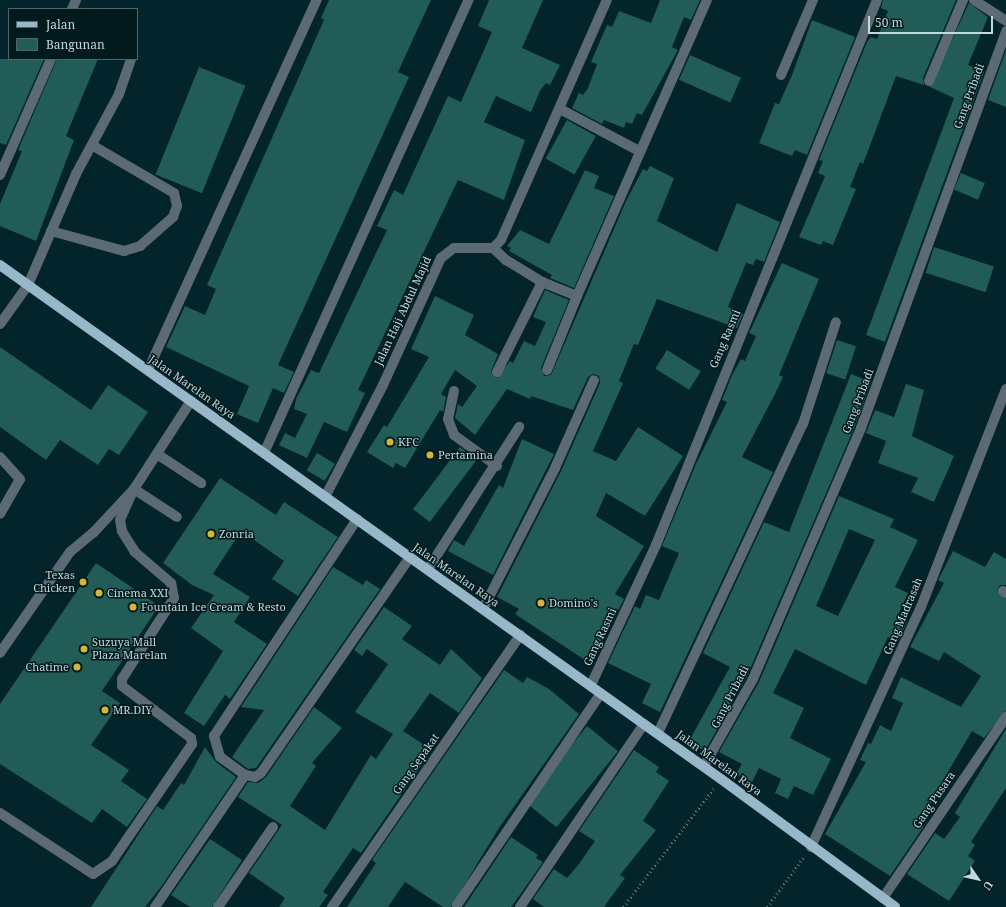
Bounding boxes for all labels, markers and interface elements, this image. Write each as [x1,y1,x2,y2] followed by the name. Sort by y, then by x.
[8,8,138,60] legend
[870,8,995,34] scale bar
[875,14,903,31] text: 50 m
[46,16,75,33] text: Jalan
[46,36,105,53] text: Bangunan
[951,62,987,130] street label: Gang Pribadi
[372,254,434,368] street label: Jalan Haji Abdul Majid
[707,308,743,370] street label: Gang Rasmi
[146,352,238,422] street label: Jalan Marelan Raya
[840,367,876,435] street label: Gang Pribadi
[398,435,419,449] place label: KFC
[385,437,395,447] marker: KFC
[438,448,493,462] place label: Pertamina
[425,450,435,460] marker: Pertamina
[219,527,254,541] place label: Zonria
[206,529,216,539] marker: Zonria
[410,540,502,610] street label: Jalan Marelan Raya
[33,569,75,595] place label: Texas Chicken
[881,575,925,657] street label: Gang Madrasah
[78,577,88,587] marker: Texas Chicken
[107,586,168,600] place label: Cinema XXI
[94,588,104,598] marker: Cinema XXI
[549,596,598,610] place label: Domino's
[536,598,546,608] marker: Domino's
[141,600,286,614] place label: Fountain Ice Cream & Resto
[128,602,138,612] marker: Fountain Ice Cream & Resto
[581,606,619,668] street label: Gang Rasmi
[92,636,167,662] place label: Suzuya Mall Plaza Marelan
[79,644,89,654] marker: Suzuya Mall Plaza Marelan
[25,660,69,674] place label: Chatime
[72,662,82,672] marker: Chatime
[709,663,751,731] street label: Gang Pribadi
[113,703,152,717] place label: MR.DIY
[100,705,110,715] marker: MR.DIY
[674,728,764,798] street label: Jalan Marelan Raya
[390,731,442,797] street label: Gang Sepakat
[910,769,958,831] street label: Gang Pusara
[958,859,998,899] north arrow
[980,878,997,894] text: U

